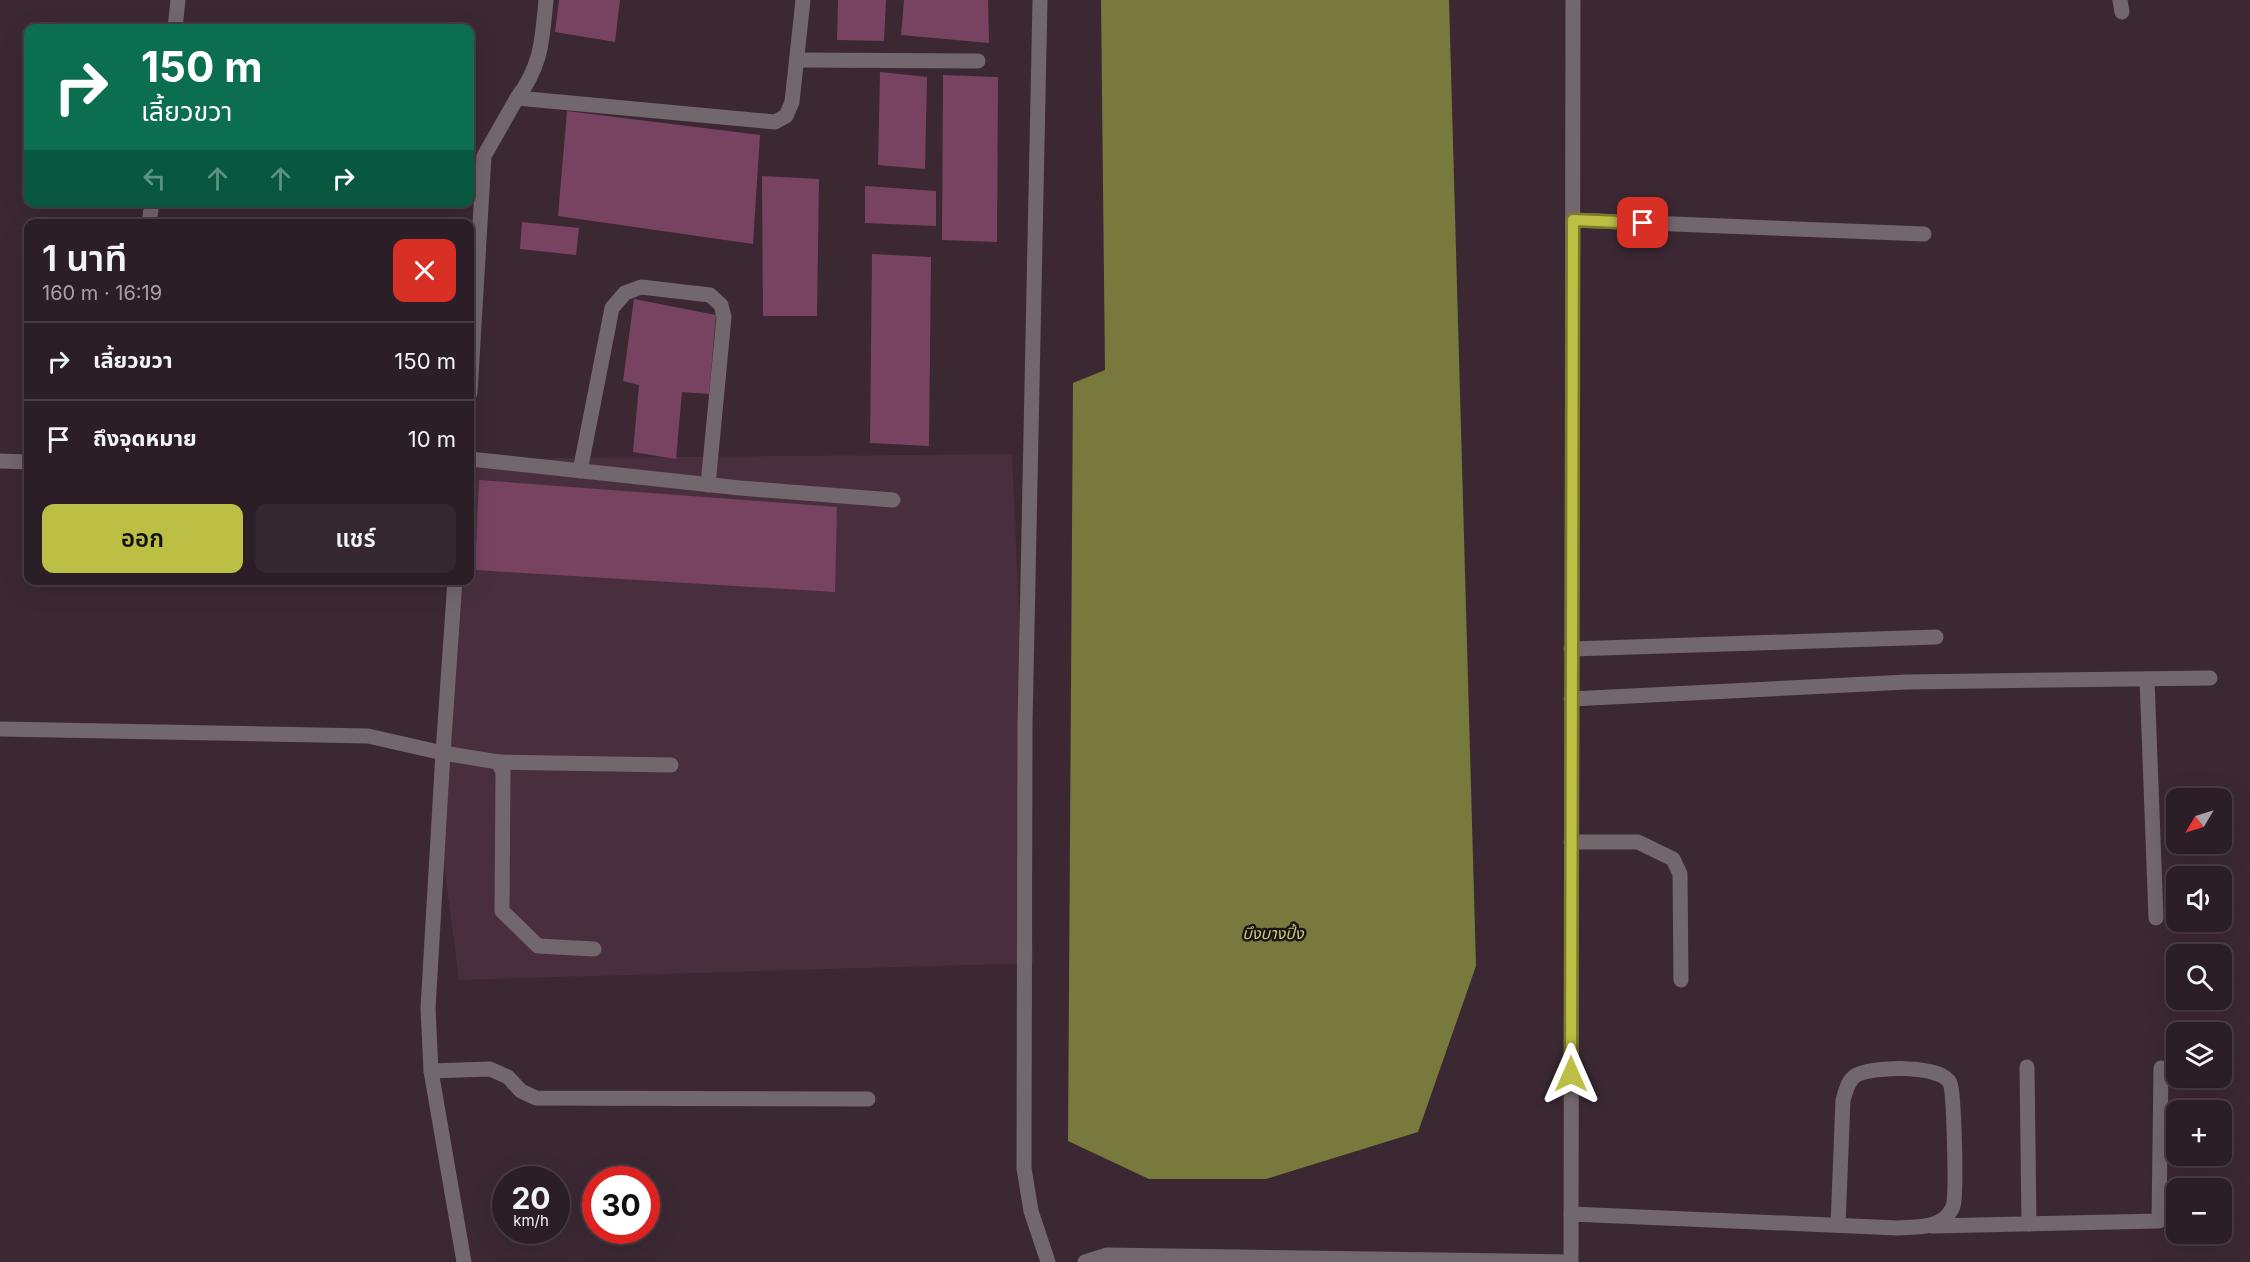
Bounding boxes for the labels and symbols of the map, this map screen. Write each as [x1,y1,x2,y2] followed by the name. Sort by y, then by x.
[1617,197,1668,248] pin
[2166,788,2232,854] north arrow
[1242,923,1305,943] water label: บึงบางปิ้ง
[1539,1042,1603,1106] position arrow
[582,1166,660,1244] speed limit sign: 30

